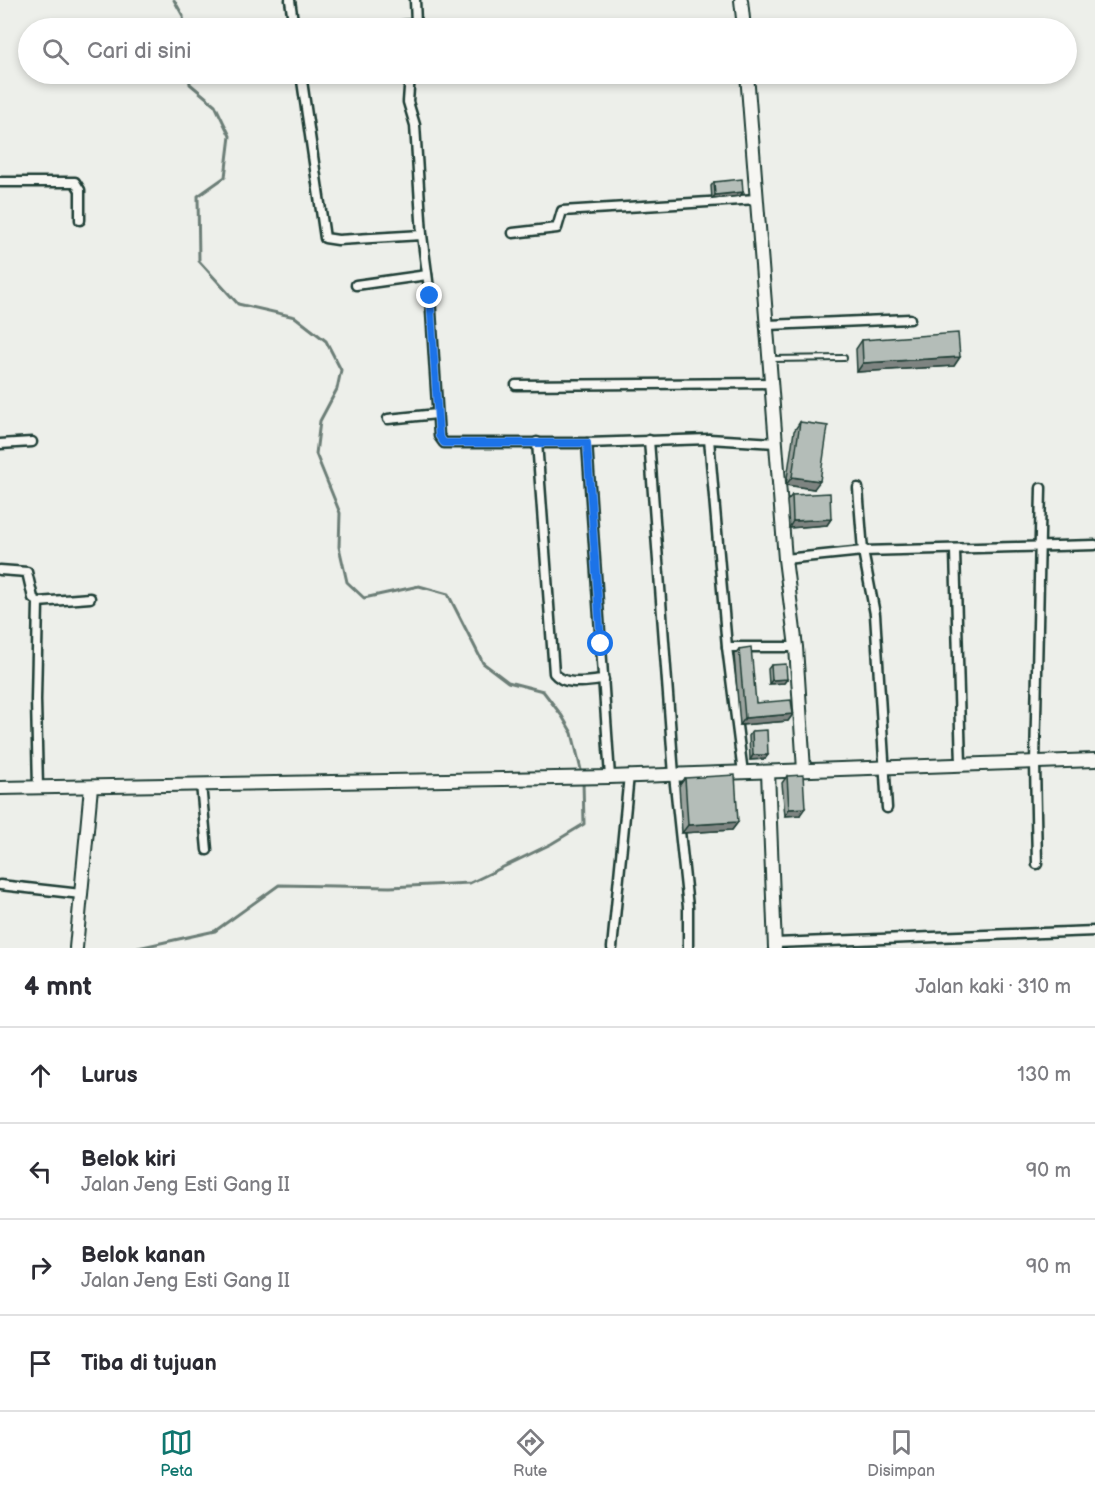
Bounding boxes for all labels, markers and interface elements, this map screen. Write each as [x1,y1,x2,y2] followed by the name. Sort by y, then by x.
[18,18,1077,84] search box
[39,35,72,68] icon: search
[87,38,191,65] text: Cari di sini
[416,282,442,308] route end
[587,630,613,656] route start
[24,972,92,1003] text: 4 mnt
[915,975,1071,999] text: Jalan kaki · 310 m
[24,1059,57,1092] icon: ahead
[81,1062,137,1089] text: Lurus
[1017,1063,1071,1087] text: 130 m
[81,1146,176,1173] text: Belok kiri
[24,1155,57,1188] icon: left
[1026,1159,1071,1183] text: 90 m
[81,1173,290,1197] text: Jalan Jeng Esti Gang II
[81,1242,206,1269] text: Belok kanan
[24,1251,57,1284] icon: right
[1026,1255,1071,1279] text: 90 m
[81,1269,290,1293] text: Jalan Jeng Esti Gang II
[24,1347,57,1380] icon: arrive
[81,1350,217,1377] text: Tiba di tujuan
[160,1426,193,1481] tab: Peta
[513,1426,547,1481] tab: Rute
[867,1426,935,1481] tab: Disimpan

